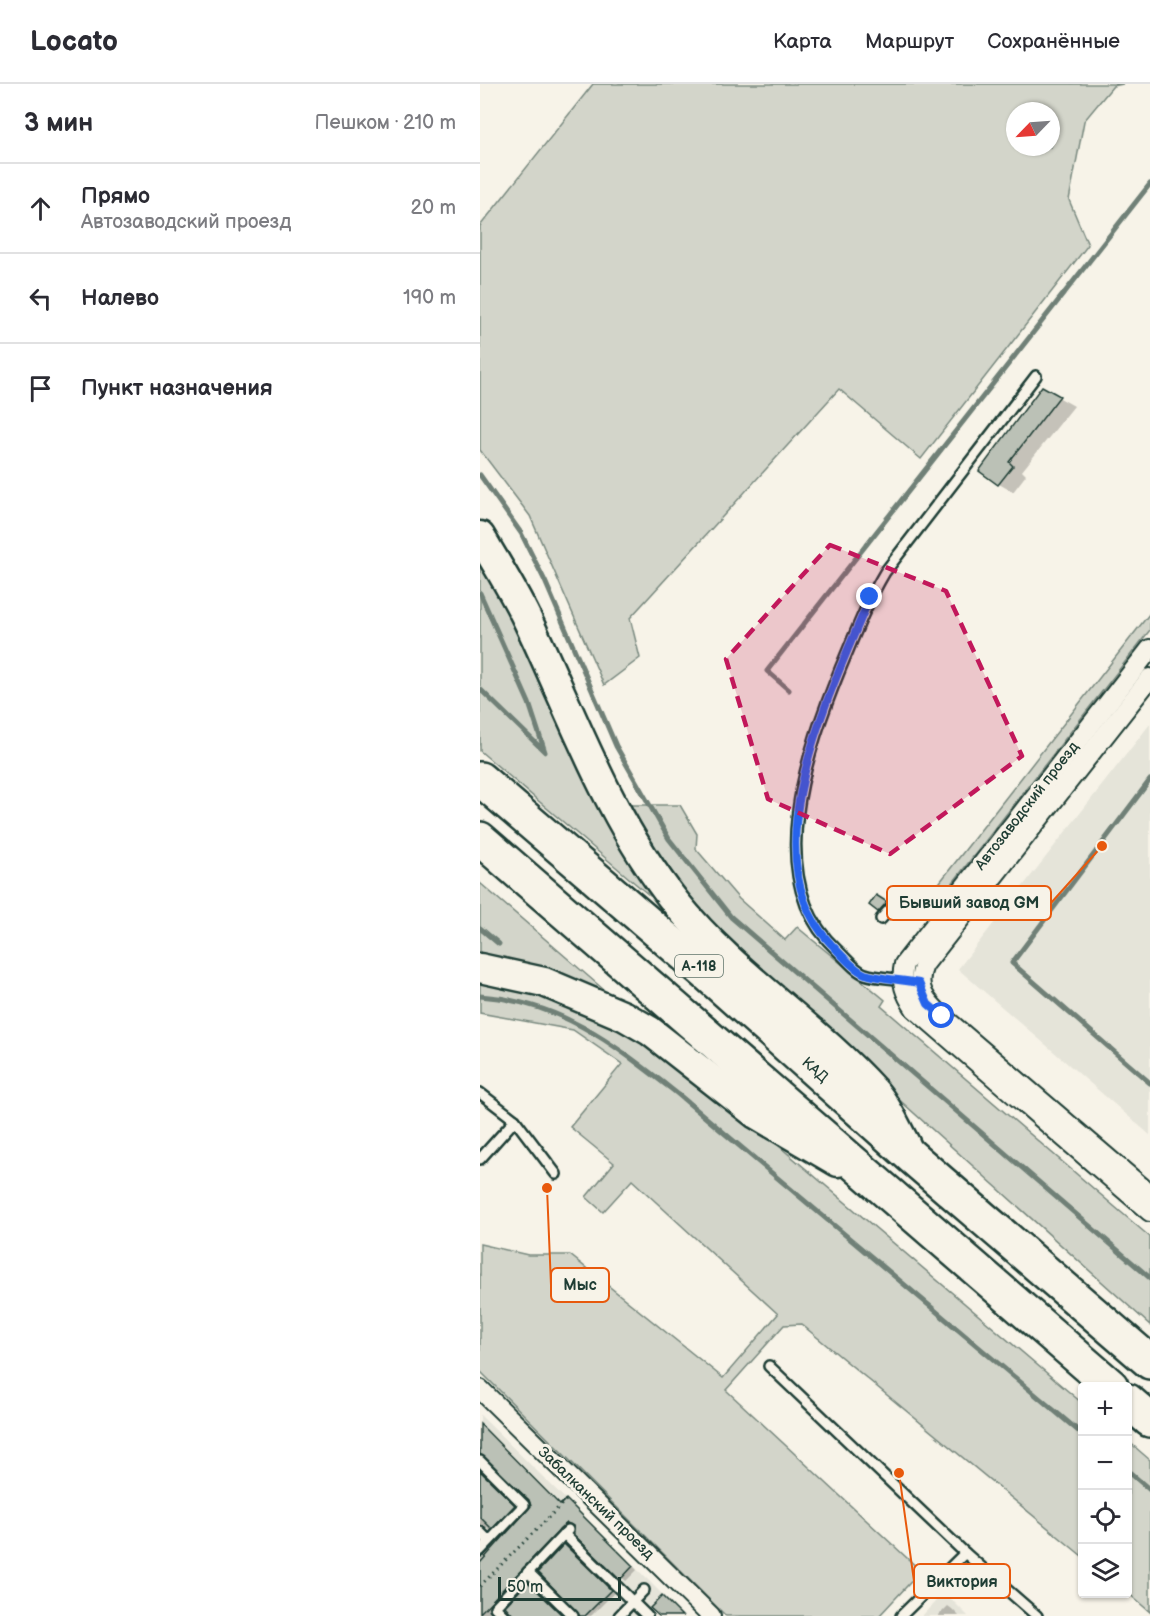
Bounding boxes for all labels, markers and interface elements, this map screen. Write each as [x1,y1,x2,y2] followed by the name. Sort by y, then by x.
[30,25,118,58] text: Locato
[773,29,832,54] text: Карта
[865,29,954,54] text: Маршрут
[987,29,1120,54] text: Сохранённые
[1006,102,1060,156] north arrow
[24,108,93,139] text: 3 мин
[315,111,456,135] text: Пешком · 210 m
[81,183,150,210] text: Прямо
[24,192,57,225] icon: ahead
[411,196,456,220] text: 20 m
[81,210,291,234] text: Автозаводский проезд
[24,282,57,315] icon: left
[81,285,159,312] text: Налево
[403,286,456,310] text: 190 m
[24,372,57,405] icon: arrive
[81,375,273,402] text: Пункт назначения
[856,583,882,609] route end
[970,738,1083,875] street label: Автозаводский проезд
[887,886,1051,920] callout: Бывший завод GM
[899,894,1039,913] text: Бывший завод GM
[675,955,723,977] road number: А-118
[928,1002,954,1028] route start
[798,1053,833,1087] street label: КАД
[551,1268,609,1302] callout: Мыс
[563,1276,597,1295] text: Мыс
[1078,1382,1132,1598] map controls
[1078,1382,1132,1436] button: +
[1078,1436,1132,1490] button: −
[534,1443,658,1563] street label: Забалканский проезд
[1078,1490,1132,1544] button: locate
[1078,1544,1132,1598] button: layers
[914,1564,1010,1598] callout: Виктория
[926,1573,998,1592] text: Виктория
[498,1574,621,1602] scale bar
[507,1578,543,1597] text: 50 m

